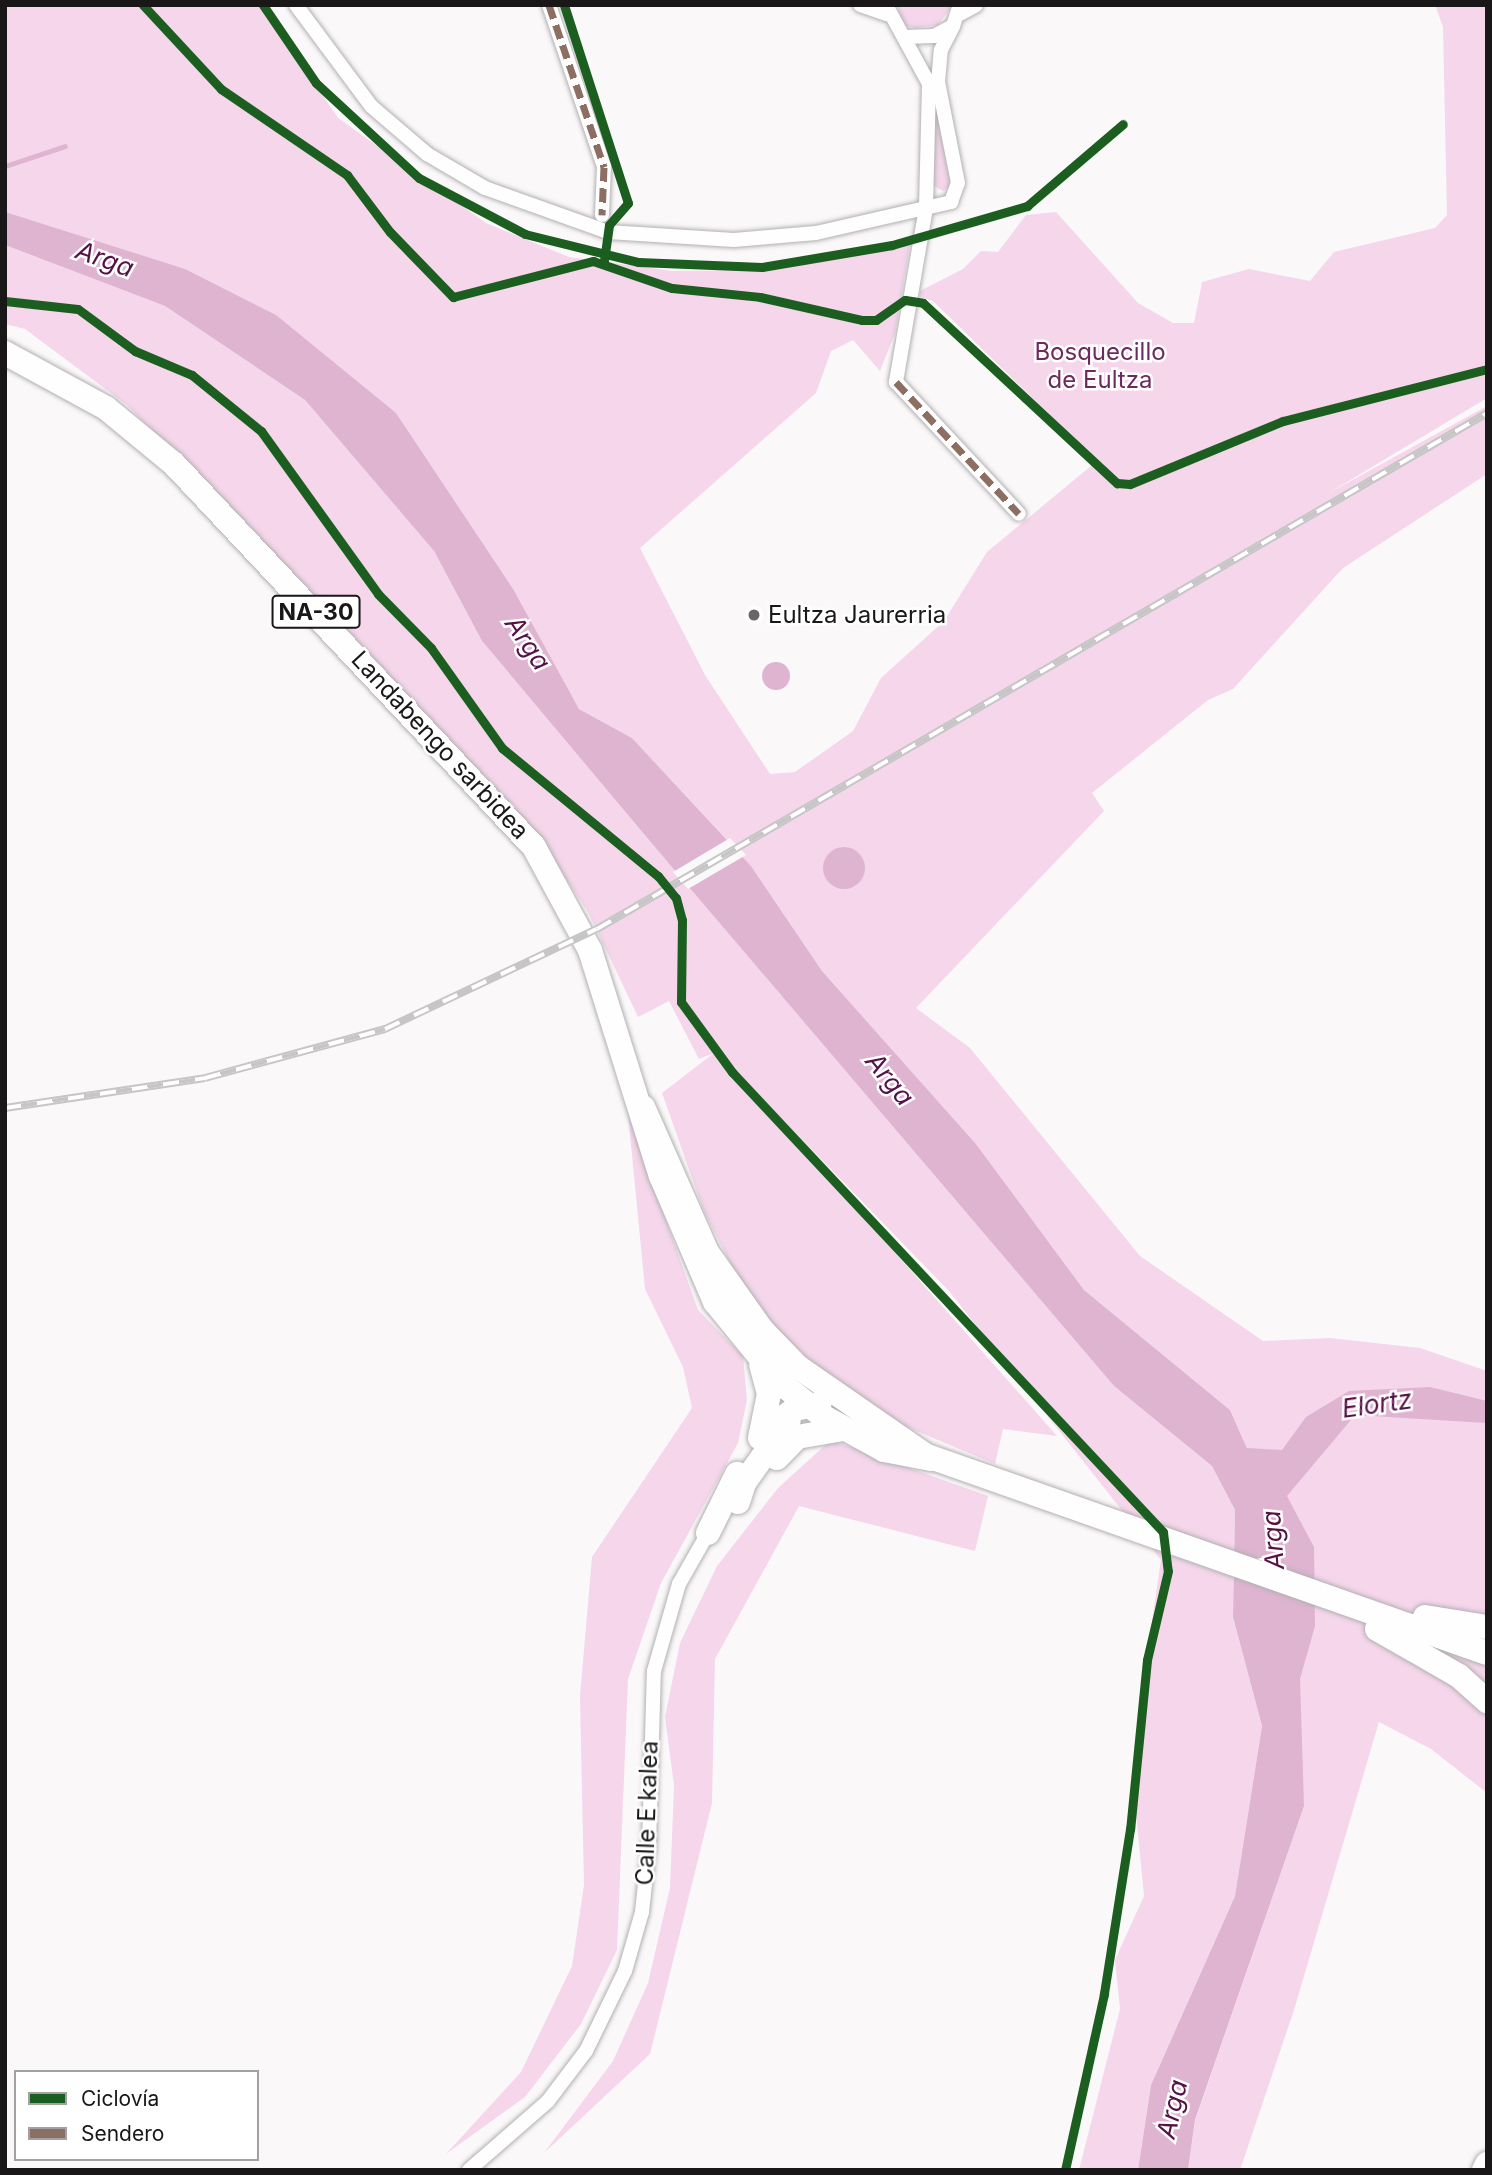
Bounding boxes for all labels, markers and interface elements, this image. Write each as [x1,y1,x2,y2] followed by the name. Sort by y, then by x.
[72,234,138,284] water label: Arga
[1034,338,1166,394] park label: Bosquecillo de Eultza
[270,592,362,632] road number: NA-30
[768,601,946,629] place label: Eultza Jaurerria
[746,607,762,623] marker: Eultza Jaurerria
[499,610,557,676] water label: Arga
[345,645,535,845] street label: Landabengo sarbidea
[859,1046,921,1112] water label: Arga
[1340,1384,1414,1424] water label: Elortz
[1255,1509,1291,1571] water label: Arga
[630,1740,664,1886] street label: Calle E kalea
[14,2070,259,2161] legend
[1150,2077,1194,2141] water label: Arga
[81,2086,159,2111] text: Ciclovía
[81,2121,164,2146] text: Sendero

